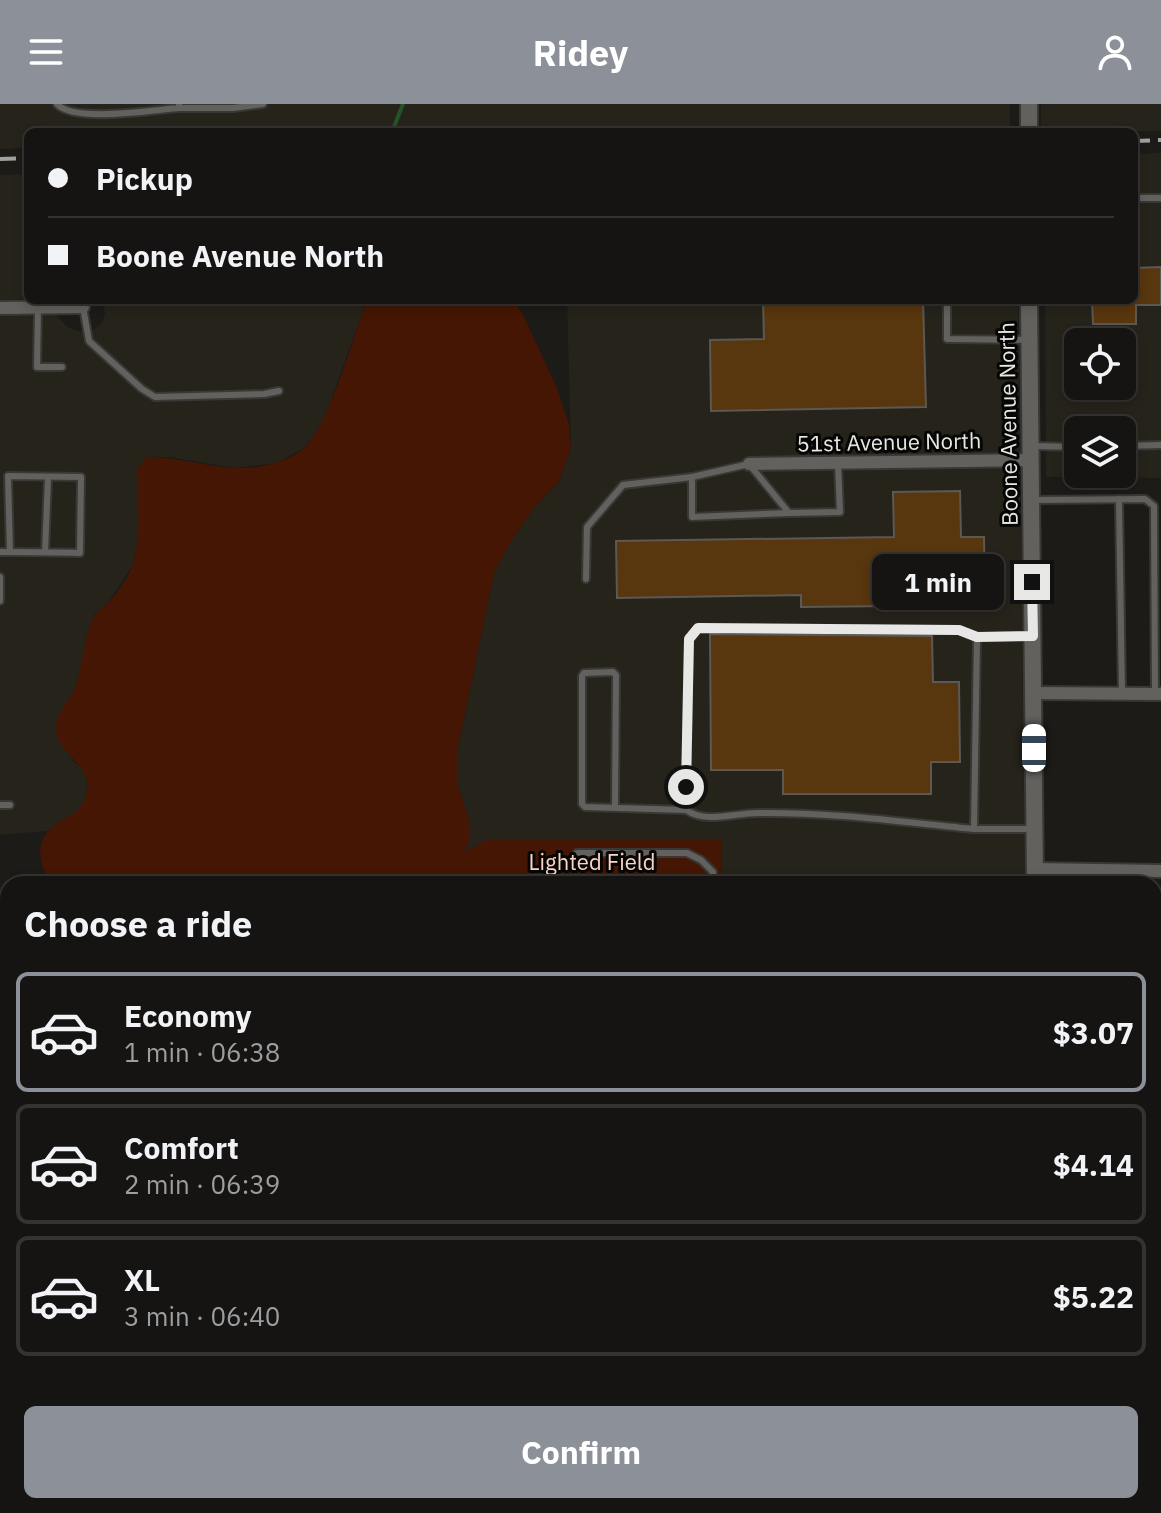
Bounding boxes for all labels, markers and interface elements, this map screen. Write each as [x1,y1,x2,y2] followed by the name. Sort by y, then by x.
[533,29,628,76] text: Ridey
[24,30,68,74] icon: menu
[1093,30,1137,74] icon: person
[96,159,193,198] text: Pickup
[96,236,384,275] text: Boone Avenue North
[991,322,1024,526] street label: Boone Avenue North
[1064,328,1136,488] map controls
[1064,328,1136,400] button: locate
[1064,416,1136,488] button: layers
[796,425,982,458] street label: 51st Avenue North
[872,554,1004,610] callout: 1 min
[1014,564,1050,600] route end
[904,565,972,599] text: 1 min
[1022,724,1046,772] car
[668,769,704,805] route start
[529,847,655,876] park label: Lighted Field
[24,900,252,947] text: Choose a ride
[28,996,100,1068] icon: car
[124,996,252,1035] text: Economy
[1053,1013,1134,1052] text: $3.07
[124,1035,280,1069] text: 1 min · 06:38
[28,1128,100,1200] icon: car
[124,1128,239,1167] text: Comfort
[1053,1145,1134,1184] text: $4.14
[124,1167,280,1201] text: 2 min · 06:39
[28,1260,100,1332] icon: car
[124,1260,160,1299] text: XL
[1053,1277,1134,1316] text: $5.22
[124,1299,280,1333] text: 3 min · 06:40
[24,1406,1138,1498] button: Confirm

